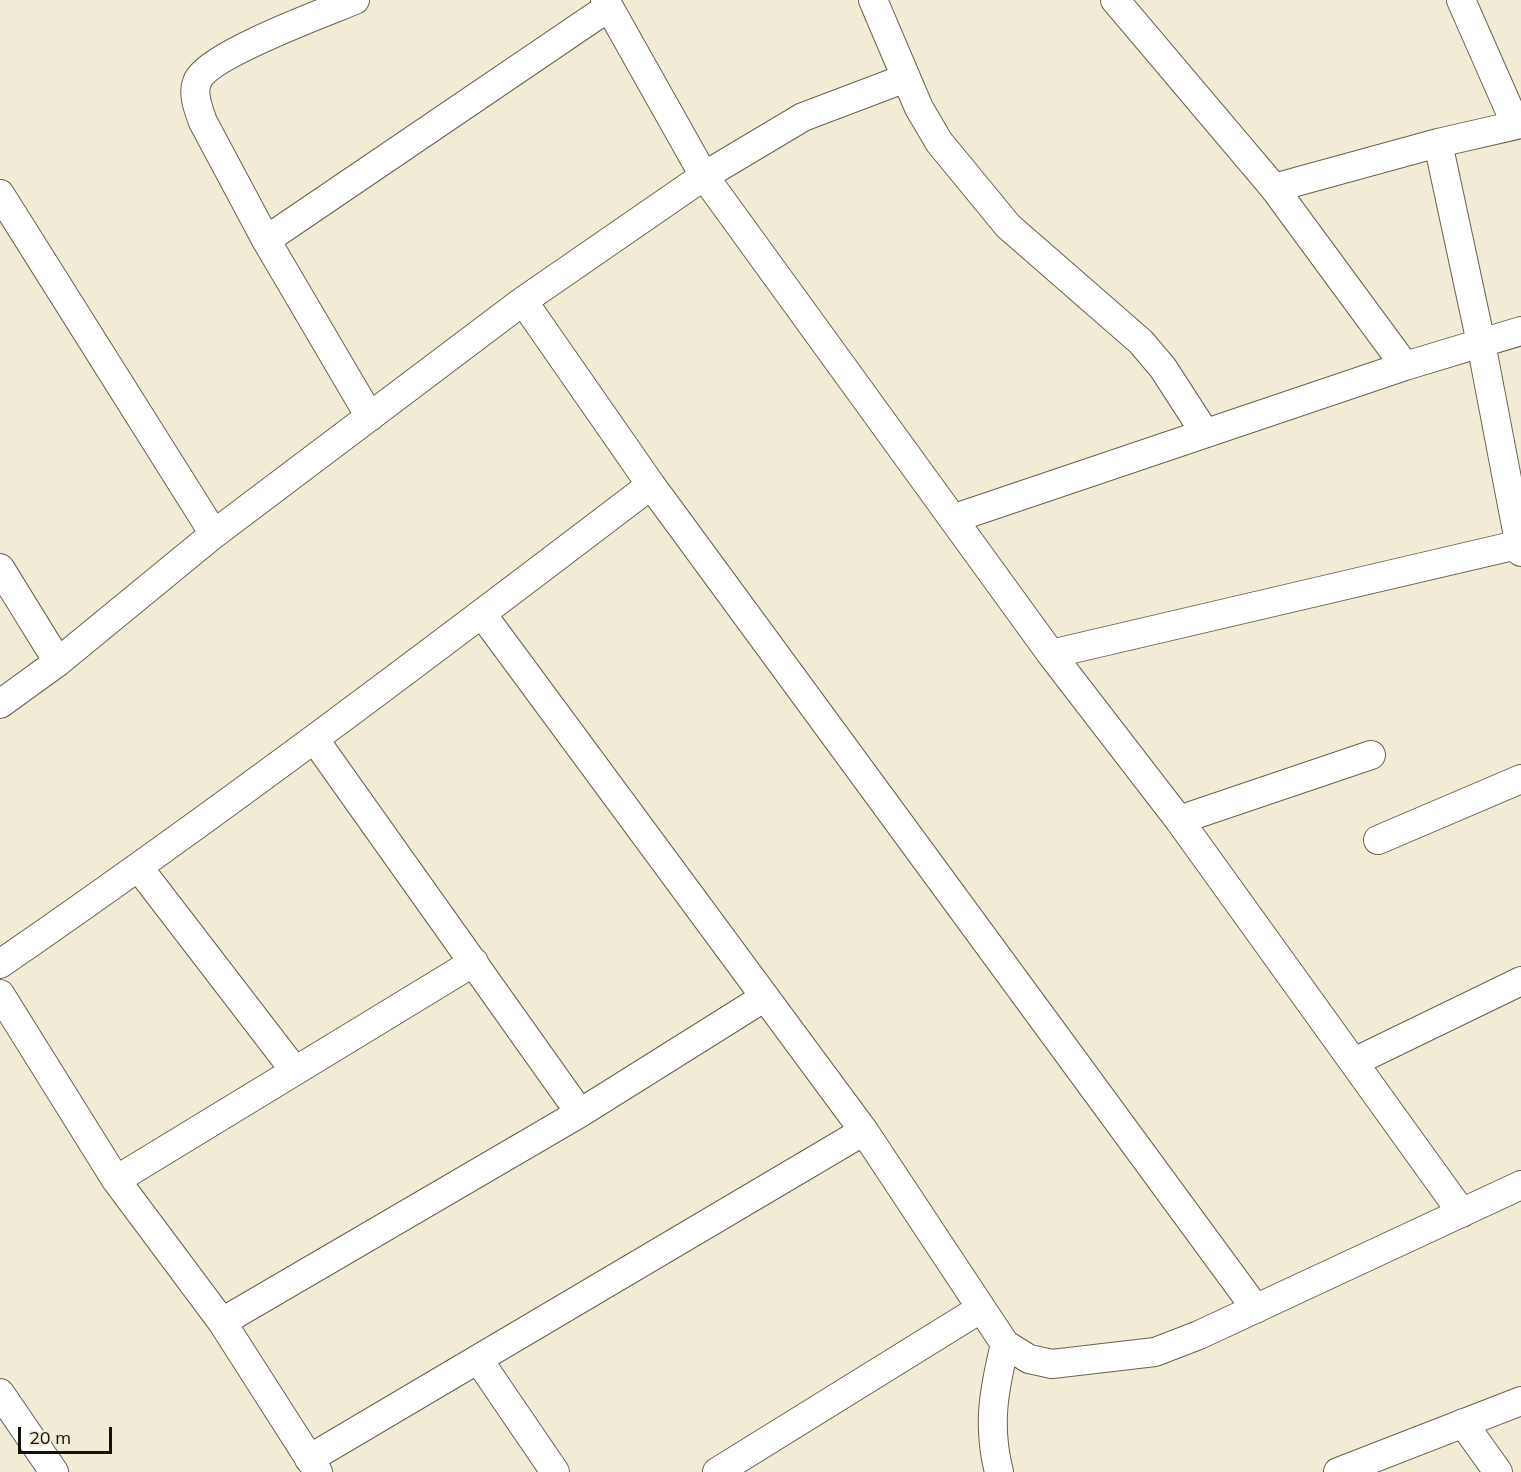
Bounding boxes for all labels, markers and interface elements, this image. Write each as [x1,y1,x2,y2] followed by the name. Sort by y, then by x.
[21,1415,116,1453] scale bar
[29,1426,71,1449] text: 20 m

